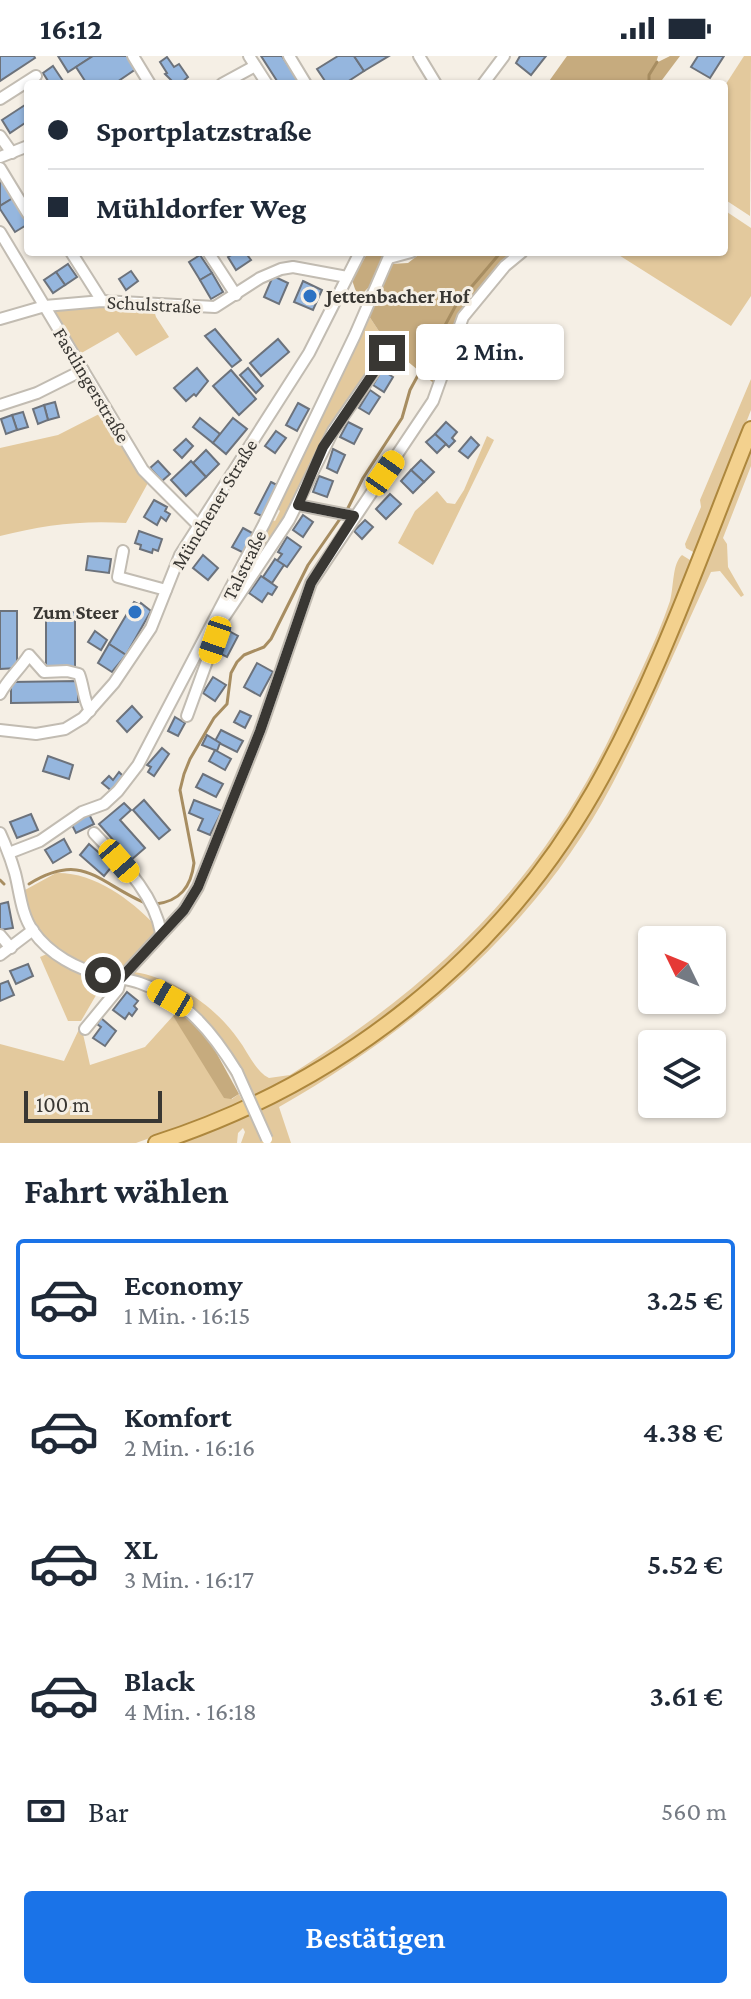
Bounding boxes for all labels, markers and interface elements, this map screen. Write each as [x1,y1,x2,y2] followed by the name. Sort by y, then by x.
[40,12,102,45] text: 16:12
[96,114,312,147] text: Sportplatzstraße
[96,191,307,224] text: Mühldorfer Weg
[324,285,471,307] place label: Jettenbacher Hof
[301,287,319,305] marker: Jettenbacher Hof
[106,291,202,317] street label: Schulstraße
[48,324,135,447] street label: Fastlingerstraße
[415,325,563,381] callout: 2 Min.
[369,335,405,371] route end
[456,337,524,366] text: 2 Min.
[166,435,262,573] street label: Münchener Straße
[361,446,409,500] car
[218,526,270,604] street label: Talstraße
[33,601,119,623] place label: Zum Steer
[126,603,144,621] marker: Zum Steer
[196,613,234,667] car
[94,835,144,887] car
[638,926,726,1014] north arrow
[638,926,726,1118] map controls
[85,957,121,993] route start
[143,976,197,1020] car
[638,1030,726,1118] button: layers
[24,1087,162,1123] scale bar
[36,1092,90,1117] text: 100 m
[24,1171,229,1211] text: Fahrt wählen
[28,1263,100,1335] icon: car
[124,1268,243,1301] text: Economy
[646,1283,723,1316] text: 3.25 €
[124,1301,250,1330] text: 1 Min. · 16:15
[28,1395,100,1467] icon: car
[124,1400,232,1433] text: Komfort
[643,1415,723,1448] text: 4.38 €
[124,1433,255,1462] text: 2 Min. · 16:16
[28,1527,100,1599] icon: car
[124,1532,158,1565] text: XL
[647,1547,723,1580] text: 5.52 €
[124,1565,254,1594] text: 3 Min. · 16:17
[28,1659,100,1731] icon: car
[124,1664,195,1697] text: Black
[649,1679,723,1712] text: 3.61 €
[124,1697,257,1726] text: 4 Min. · 16:18
[24,1789,68,1833] icon: cash
[88,1795,129,1828] text: Bar
[661,1797,727,1826] text: 560 m
[24,1891,727,1983] button: Bestätigen

